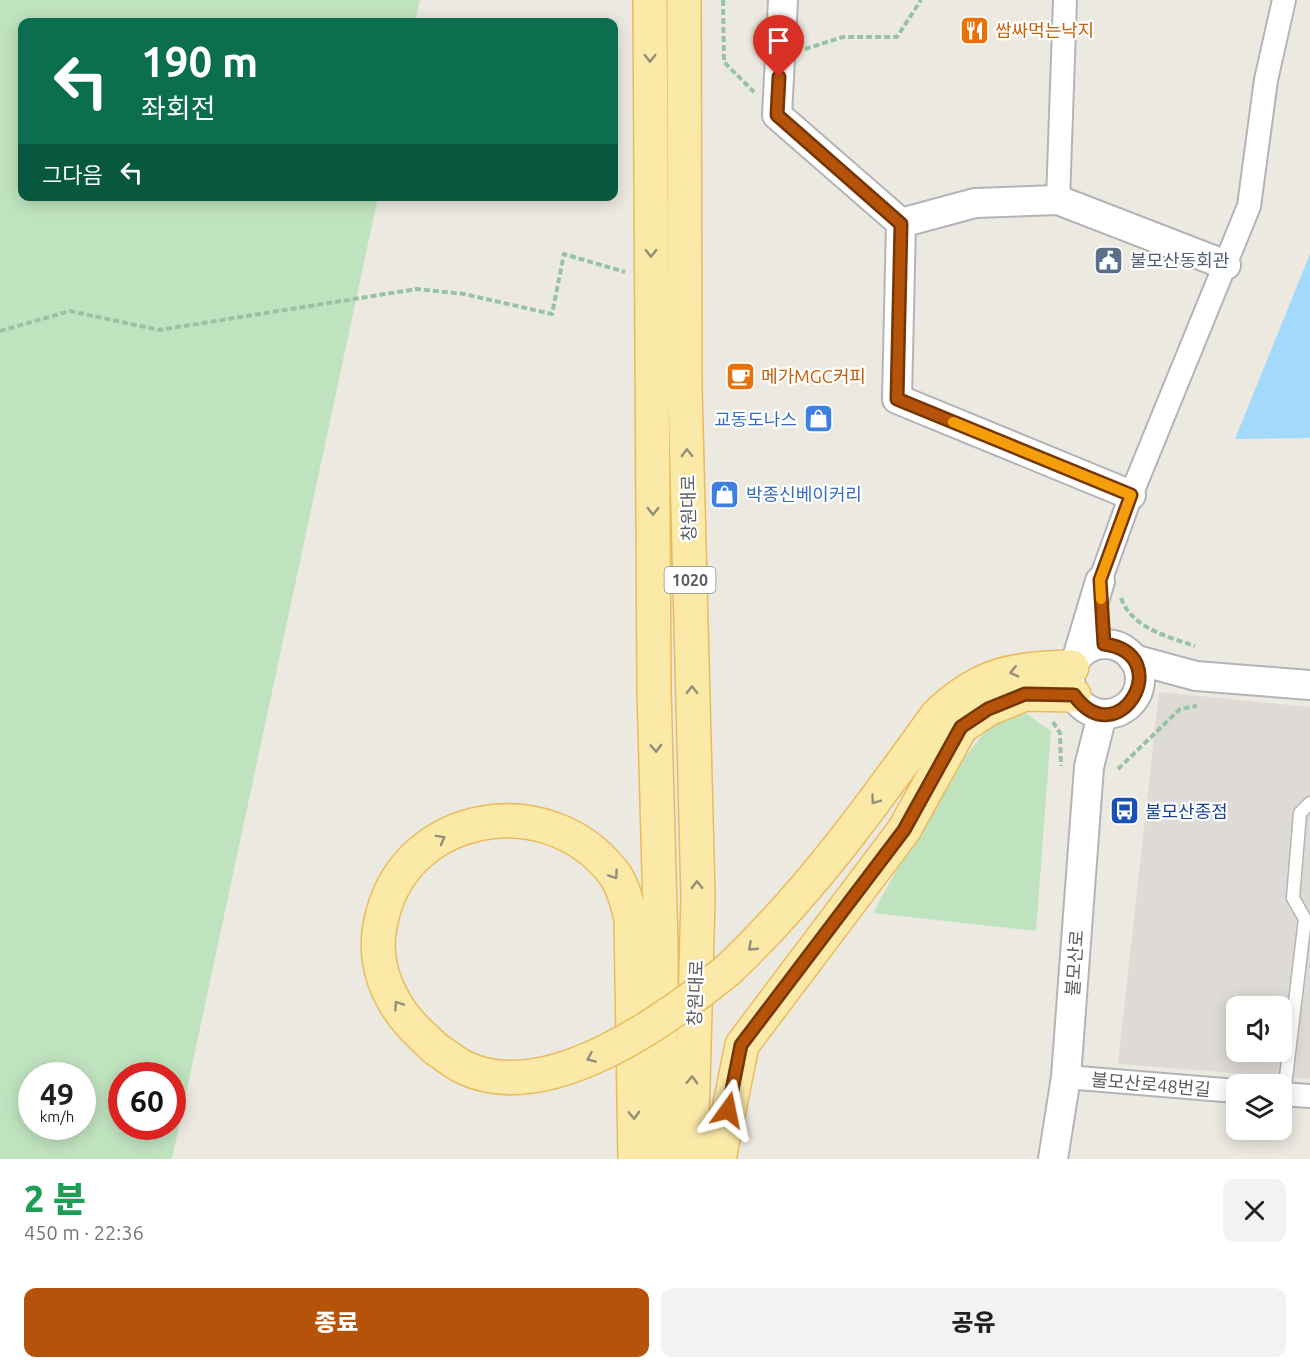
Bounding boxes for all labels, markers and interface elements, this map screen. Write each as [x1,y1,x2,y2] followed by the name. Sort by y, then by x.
[958,14,990,46] restaurant icon: 쌈싸먹는낙지
[753,15,804,77] pin
[995,20,1094,40] place label: 쌈싸먹는낙지
[762,24,795,57] icon: arrive
[141,38,258,85] text: 190 m
[42,42,120,120] icon: left
[644,54,656,63] one-way arrow
[141,93,216,123] text: 좌회전
[115,156,148,189] icon: left
[42,162,103,187] text: 그다음
[1093,244,1125,276] public building icon: 불모산동회관
[645,249,657,258] one-way arrow
[1130,250,1230,270] place label: 불모산동회관
[724,360,756,392] cafe icon: 메가MGC커피
[761,366,866,386] place label: 메가MGC커피
[802,403,834,435] shop icon: 교동도나스
[714,409,797,429] place label: 교동도나스
[680,448,693,457] one-way arrow
[677,475,699,541] street label: 창원대로
[709,478,741,510] shop icon: 박종신베이커리
[746,484,862,504] place label: 박종신베이커리
[647,507,659,516] one-way arrow
[664,567,716,593] road number: 1020
[1009,665,1019,678] one-way arrow
[686,685,699,694] one-way arrow
[649,744,662,753] one-way arrow
[872,794,883,805] one-way arrow
[1108,795,1140,827] bus stop icon: 불모산종점
[1145,801,1228,821] place label: 불모산종점
[435,835,445,846] one-way arrow
[606,869,618,879] one-way arrow
[691,880,704,889] one-way arrow
[1062,929,1086,997] street label: 불모산로
[748,940,758,951] one-way arrow
[684,960,706,1026] street label: 창원대로
[1226,996,1292,1140] map controls
[1226,996,1292,1062] button: sound
[394,1001,405,1012] one-way arrow
[586,1051,597,1063] one-way arrow
[108,1062,186,1140] speed limit sign: 60
[1091,1069,1211,1099] street label: 불모산로48번길
[1226,1074,1292,1140] button: layers
[686,1075,698,1084] one-way arrow
[40,1077,74,1111] text: 49
[696,1078,760,1142] position arrow
[40,1108,74,1125] text: km/h
[628,1110,640,1119] one-way arrow
[24,1178,86,1219] text: 2 분
[1223,1179,1286,1242] button: close
[24,1221,144,1244] text: 450 m · 22:36
[24,1288,649,1357] button: 종료
[661,1288,1286,1357] button: 공유

